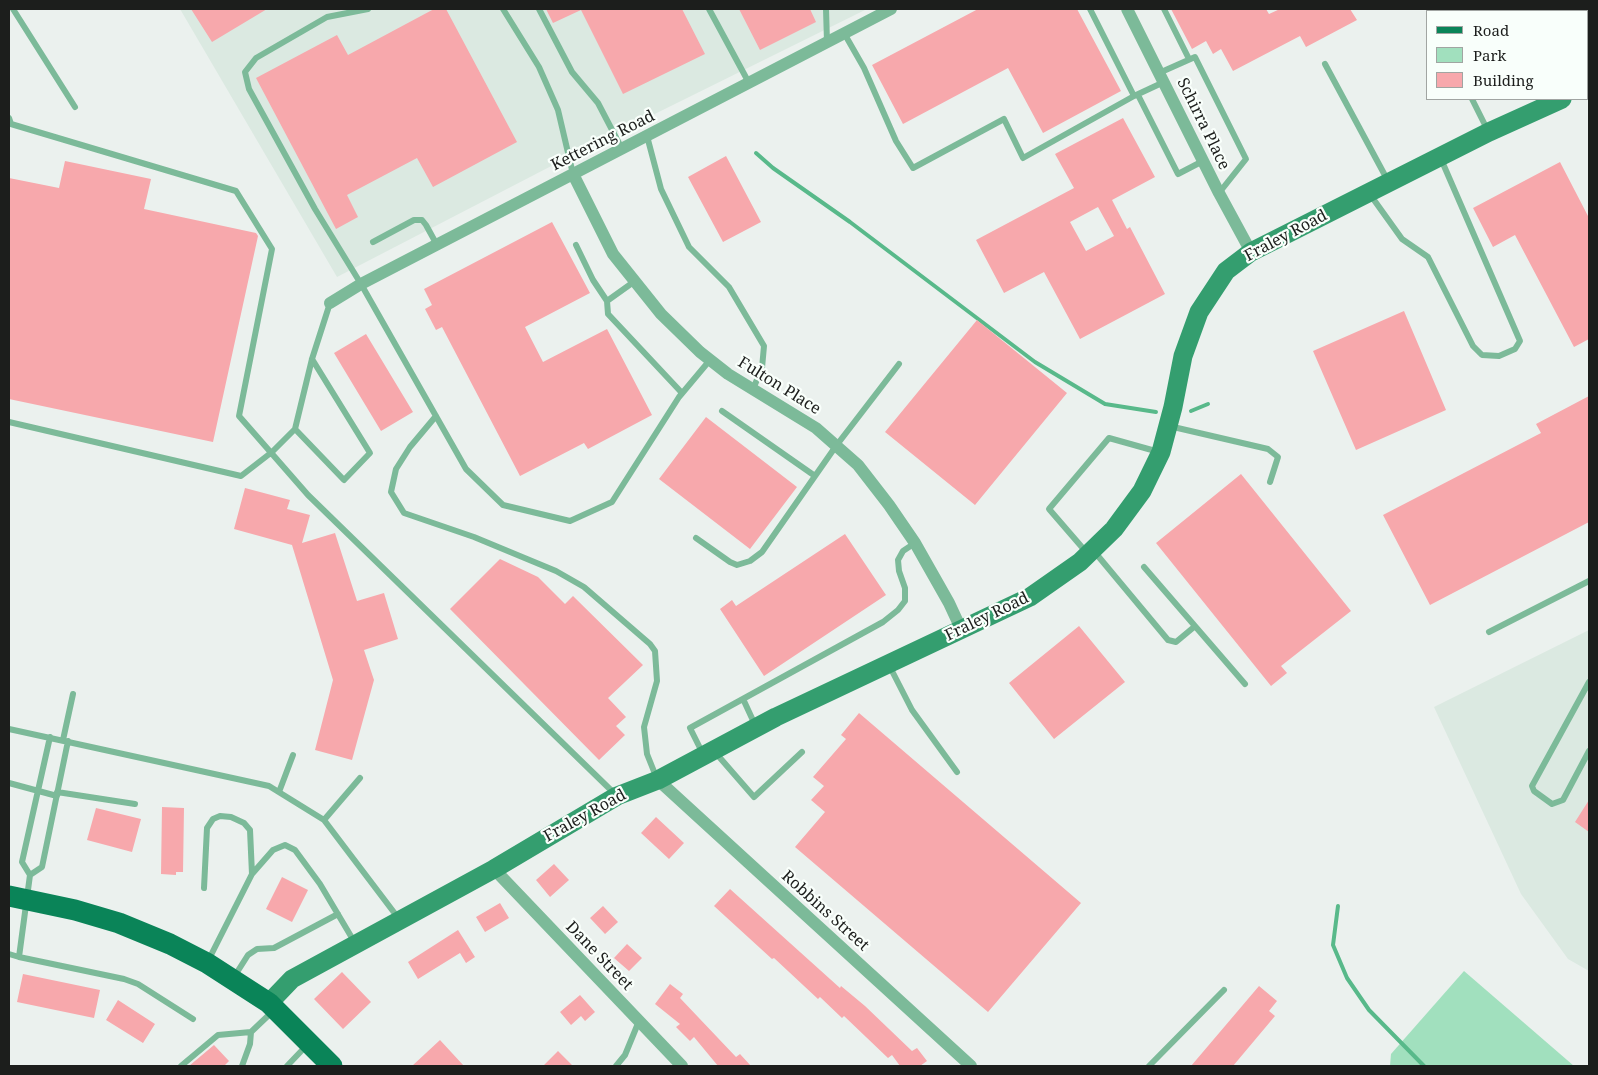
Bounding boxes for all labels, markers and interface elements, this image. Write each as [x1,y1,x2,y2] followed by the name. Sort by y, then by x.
[1426,10,1588,100] legend
[1473,20,1509,40] text: Road
[1473,45,1506,65] text: Park
[1473,70,1534,90] text: Building
[1172,75,1234,173] street label: Schirra Place
[548,107,658,175] street label: Kettering Road
[1241,206,1331,266] street label: Fraley Road
[734,353,824,419] street label: Fulton Place
[942,588,1032,646] street label: Fraley Road
[541,786,629,846] street label: Fraley Road
[777,867,873,955] street label: Robbins Street
[561,918,637,994] street label: Dane Street

